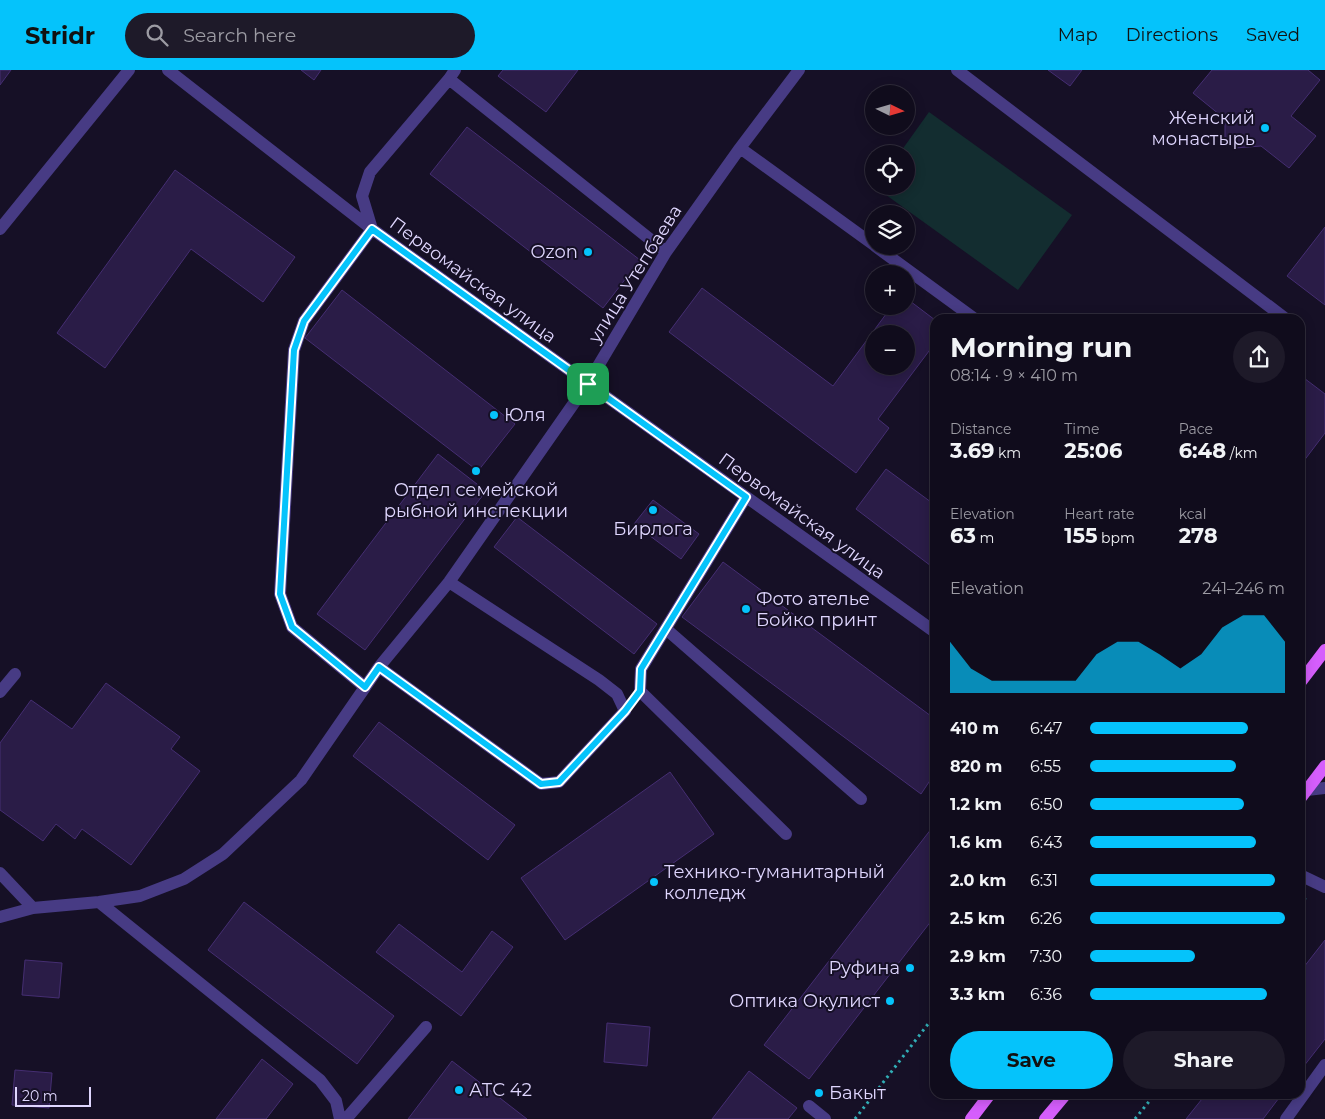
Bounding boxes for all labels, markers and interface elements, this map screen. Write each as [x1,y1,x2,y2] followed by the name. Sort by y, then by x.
[125,13,475,58] search box
[25,21,95,50] text: Stridr
[143,21,171,49] icon: search
[183,24,296,47] text: Search here
[1058,24,1098,46] text: Map
[1126,24,1218,46] text: Directions
[1246,24,1300,46] text: Saved
[865,85,915,135] north arrow
[865,85,915,375] map controls
[1152,107,1255,150] place label: Женский монастырь
[1259,122,1271,134] marker: Женский монастырь
[865,145,915,195] button: locate
[583,201,686,348] street label: улица Утепбаева
[865,205,915,255] button: layers
[385,212,561,348] street label: Первомайская улица
[530,241,578,263] place label: Ozon
[582,246,594,258] marker: Ozon
[865,265,915,315] button: +
[865,325,915,375] button: −
[950,330,1132,364] text: Morning run
[1233,331,1285,383] button: share
[567,363,609,405] pin
[950,366,1078,385] text: 08:14 · 9 × 410 m
[574,370,602,398] icon: arrive
[504,404,546,426] place label: Юля
[488,409,500,421] marker: Юля
[950,420,1012,438] text: Distance
[1064,420,1099,438] text: Time
[1179,420,1213,438] text: Pace
[950,438,994,463] text: 3.69
[1064,438,1122,463] text: 25:06
[1179,438,1226,463] text: 6:48
[994,444,1021,462] text: km
[1226,444,1258,462] text: /km
[714,448,890,584] street label: Первомайская улица
[470,465,482,477] marker: Отдел семейской рыбной инспекции
[384,479,568,522] place label: Отдел семейской рыбной инспекции
[647,504,659,516] marker: Бирлога
[950,505,1015,523] text: Elevation
[1064,505,1135,523] text: Heart rate
[1179,505,1207,523] text: kcal
[613,518,693,540] place label: Бирлога
[950,523,976,548] text: 63
[1064,523,1097,548] text: 155
[1179,523,1218,548] text: 278
[976,529,994,547] text: m
[1097,529,1135,547] text: bpm
[950,579,1024,598] text: Elevation
[1202,579,1285,598] text: 241–246 m
[756,588,877,631] place label: Фото ателье Бойко принт
[740,603,752,615] marker: Фото ателье Бойко принт
[950,719,999,738] text: 410 m
[1030,719,1062,738] text: 6:47
[950,757,1002,776] text: 820 m
[1030,757,1061,776] text: 6:55
[950,795,1002,814] text: 1.2 km
[1030,795,1063,814] text: 6:50
[950,833,1002,852] text: 1.6 km
[1030,833,1063,852] text: 6:43
[664,861,885,904] place label: Технико-гуманитарный колледж
[950,871,1006,890] text: 2.0 km
[1030,871,1058,890] text: 6:31
[648,876,660,888] marker: Технико-гуманитарный колледж
[950,909,1005,928] text: 2.5 km
[1030,909,1062,928] text: 6:26
[950,947,1006,966] text: 2.9 km
[1030,947,1062,966] text: 7:30
[828,957,900,979] place label: Руфина
[904,962,916,974] marker: Руфина
[950,985,1005,1004] text: 3.3 km
[1030,985,1062,1004] text: 6:36
[729,990,880,1012] place label: Оптика Окулист
[884,995,896,1007] marker: Оптика Окулист
[950,1031,1113,1089] button: Save
[1123,1031,1285,1089] button: Share
[469,1079,532,1101] place label: АТС 42
[829,1082,886,1104] place label: Бакыт
[15,1084,91,1107] scale bar
[453,1084,465,1096] marker: АТС 42
[22,1087,58,1105] text: 20 m
[813,1087,825,1099] marker: Бакыт

